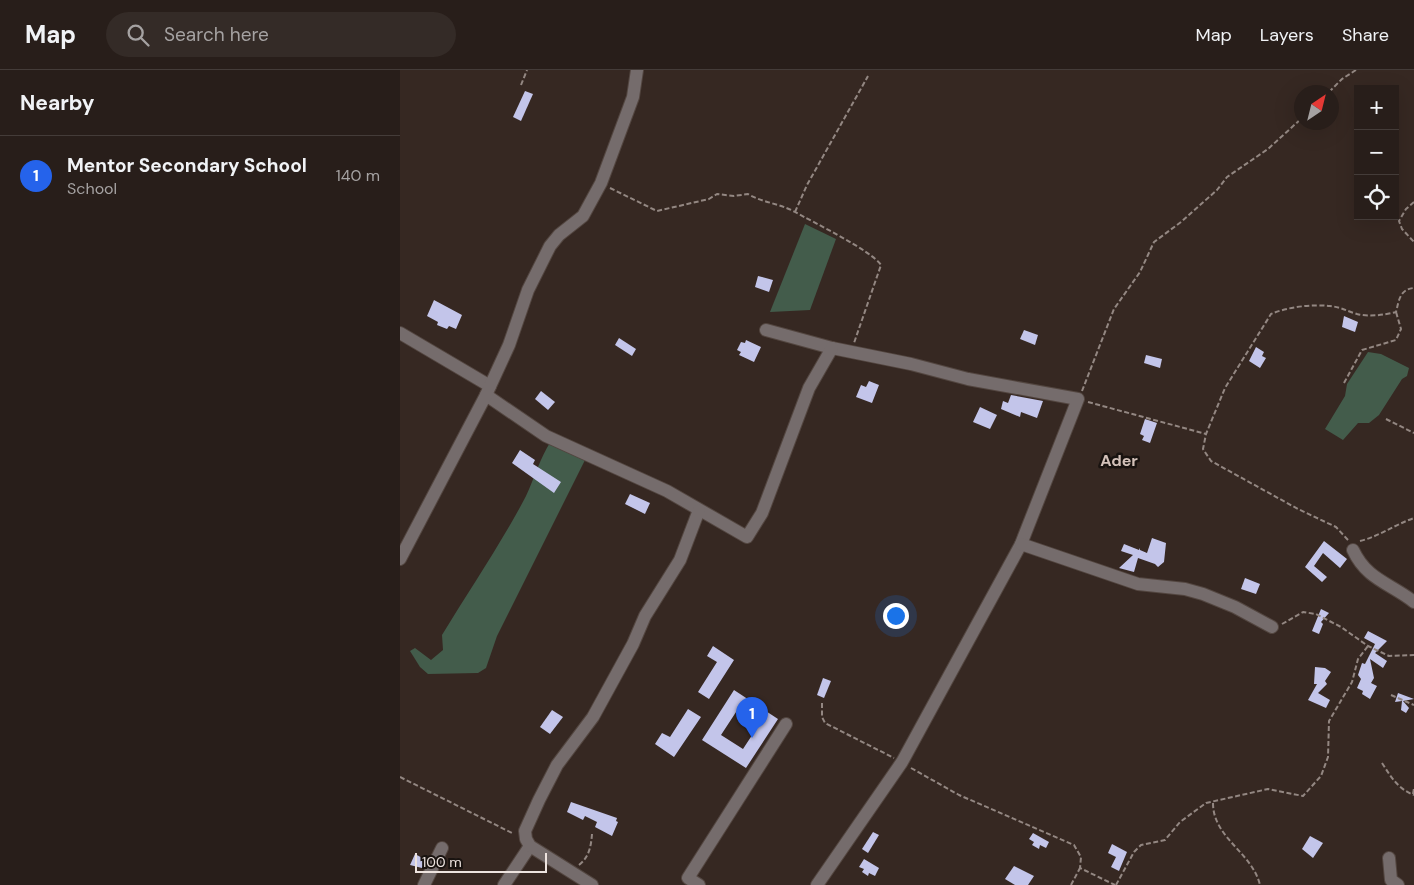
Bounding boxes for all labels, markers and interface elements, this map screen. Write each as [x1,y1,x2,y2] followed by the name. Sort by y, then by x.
[106,12,456,57] search box
[25,19,76,50] text: Map
[124,21,152,49] icon: search
[164,22,269,47] text: Search here
[1196,23,1232,47] text: Map
[1260,23,1314,47] text: Layers
[1342,23,1389,47] text: Share
[1294,85,1339,130] north arrow
[1354,85,1399,220] map controls
[1354,85,1399,130] button: +
[20,89,94,117] text: Nearby
[1354,130,1399,175] button: −
[67,153,307,178] text: Mentor Secondary School
[33,165,39,186] text: 1
[336,165,380,186] text: 140 m
[1354,175,1399,220] button: locate
[67,178,117,199] text: School
[1100,450,1138,471] district label: Ader
[883,603,909,629] your location
[736,697,768,738] pin: 1
[415,850,548,873] scale bar
[422,853,462,871] text: 100 m

